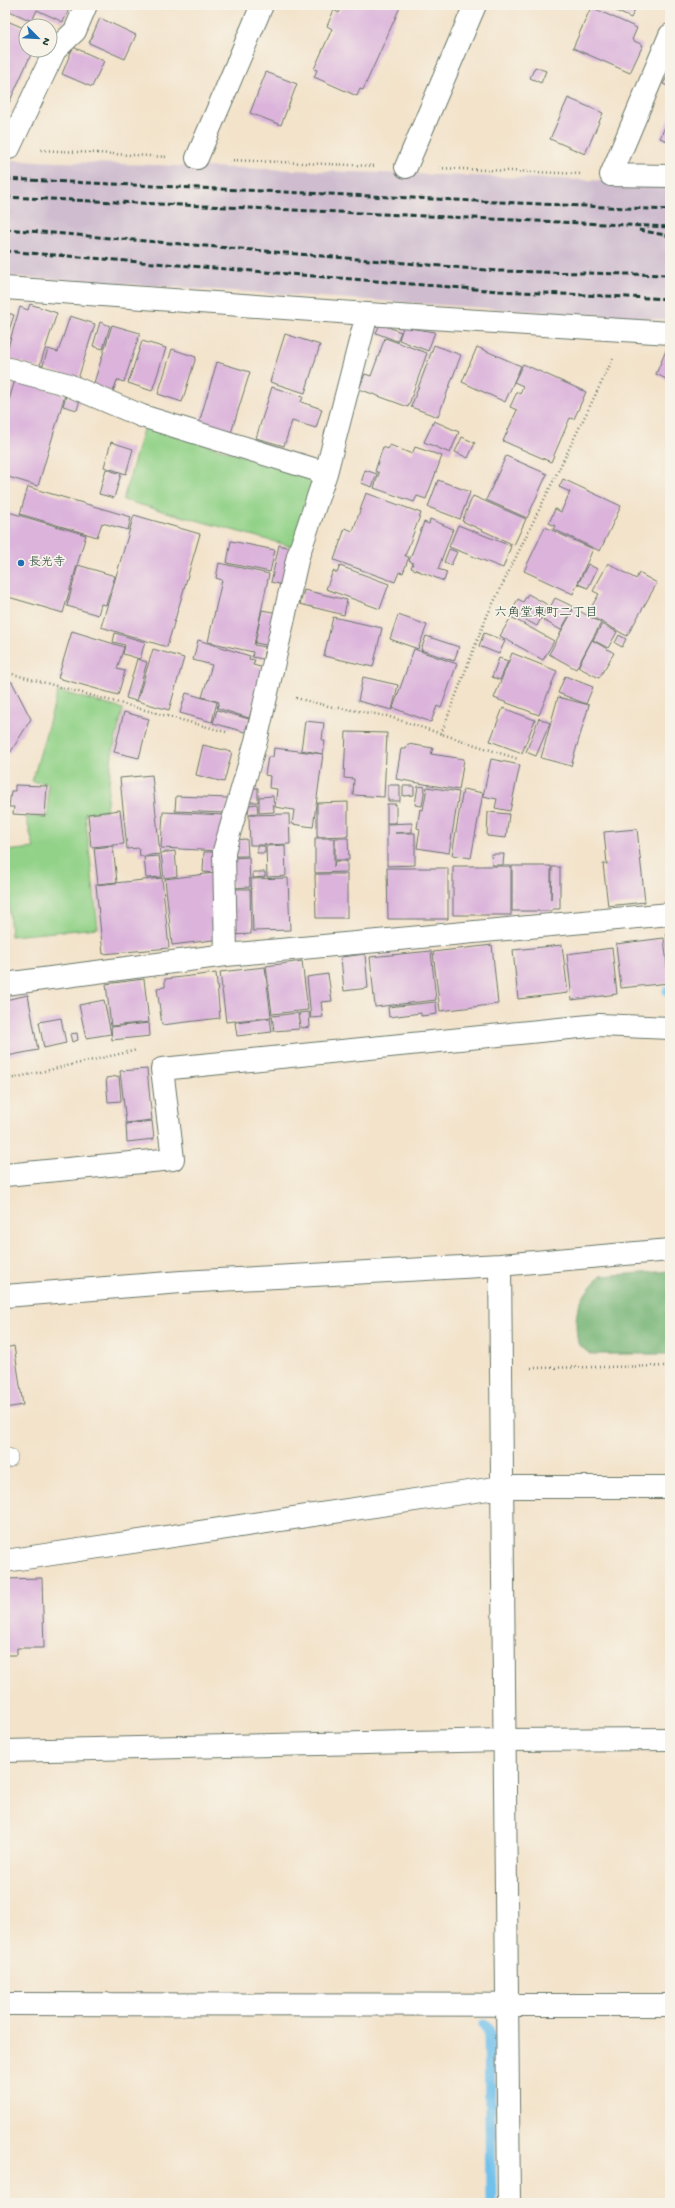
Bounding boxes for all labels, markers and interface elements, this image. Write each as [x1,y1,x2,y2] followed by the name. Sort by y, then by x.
[18,18,58,58] north arrow
[38,36,52,47] text: N
[29,555,65,570] place label: 長光寺
[16,558,26,568] marker: 長光寺
[494,606,598,621] district label: 六角堂東町二丁目

